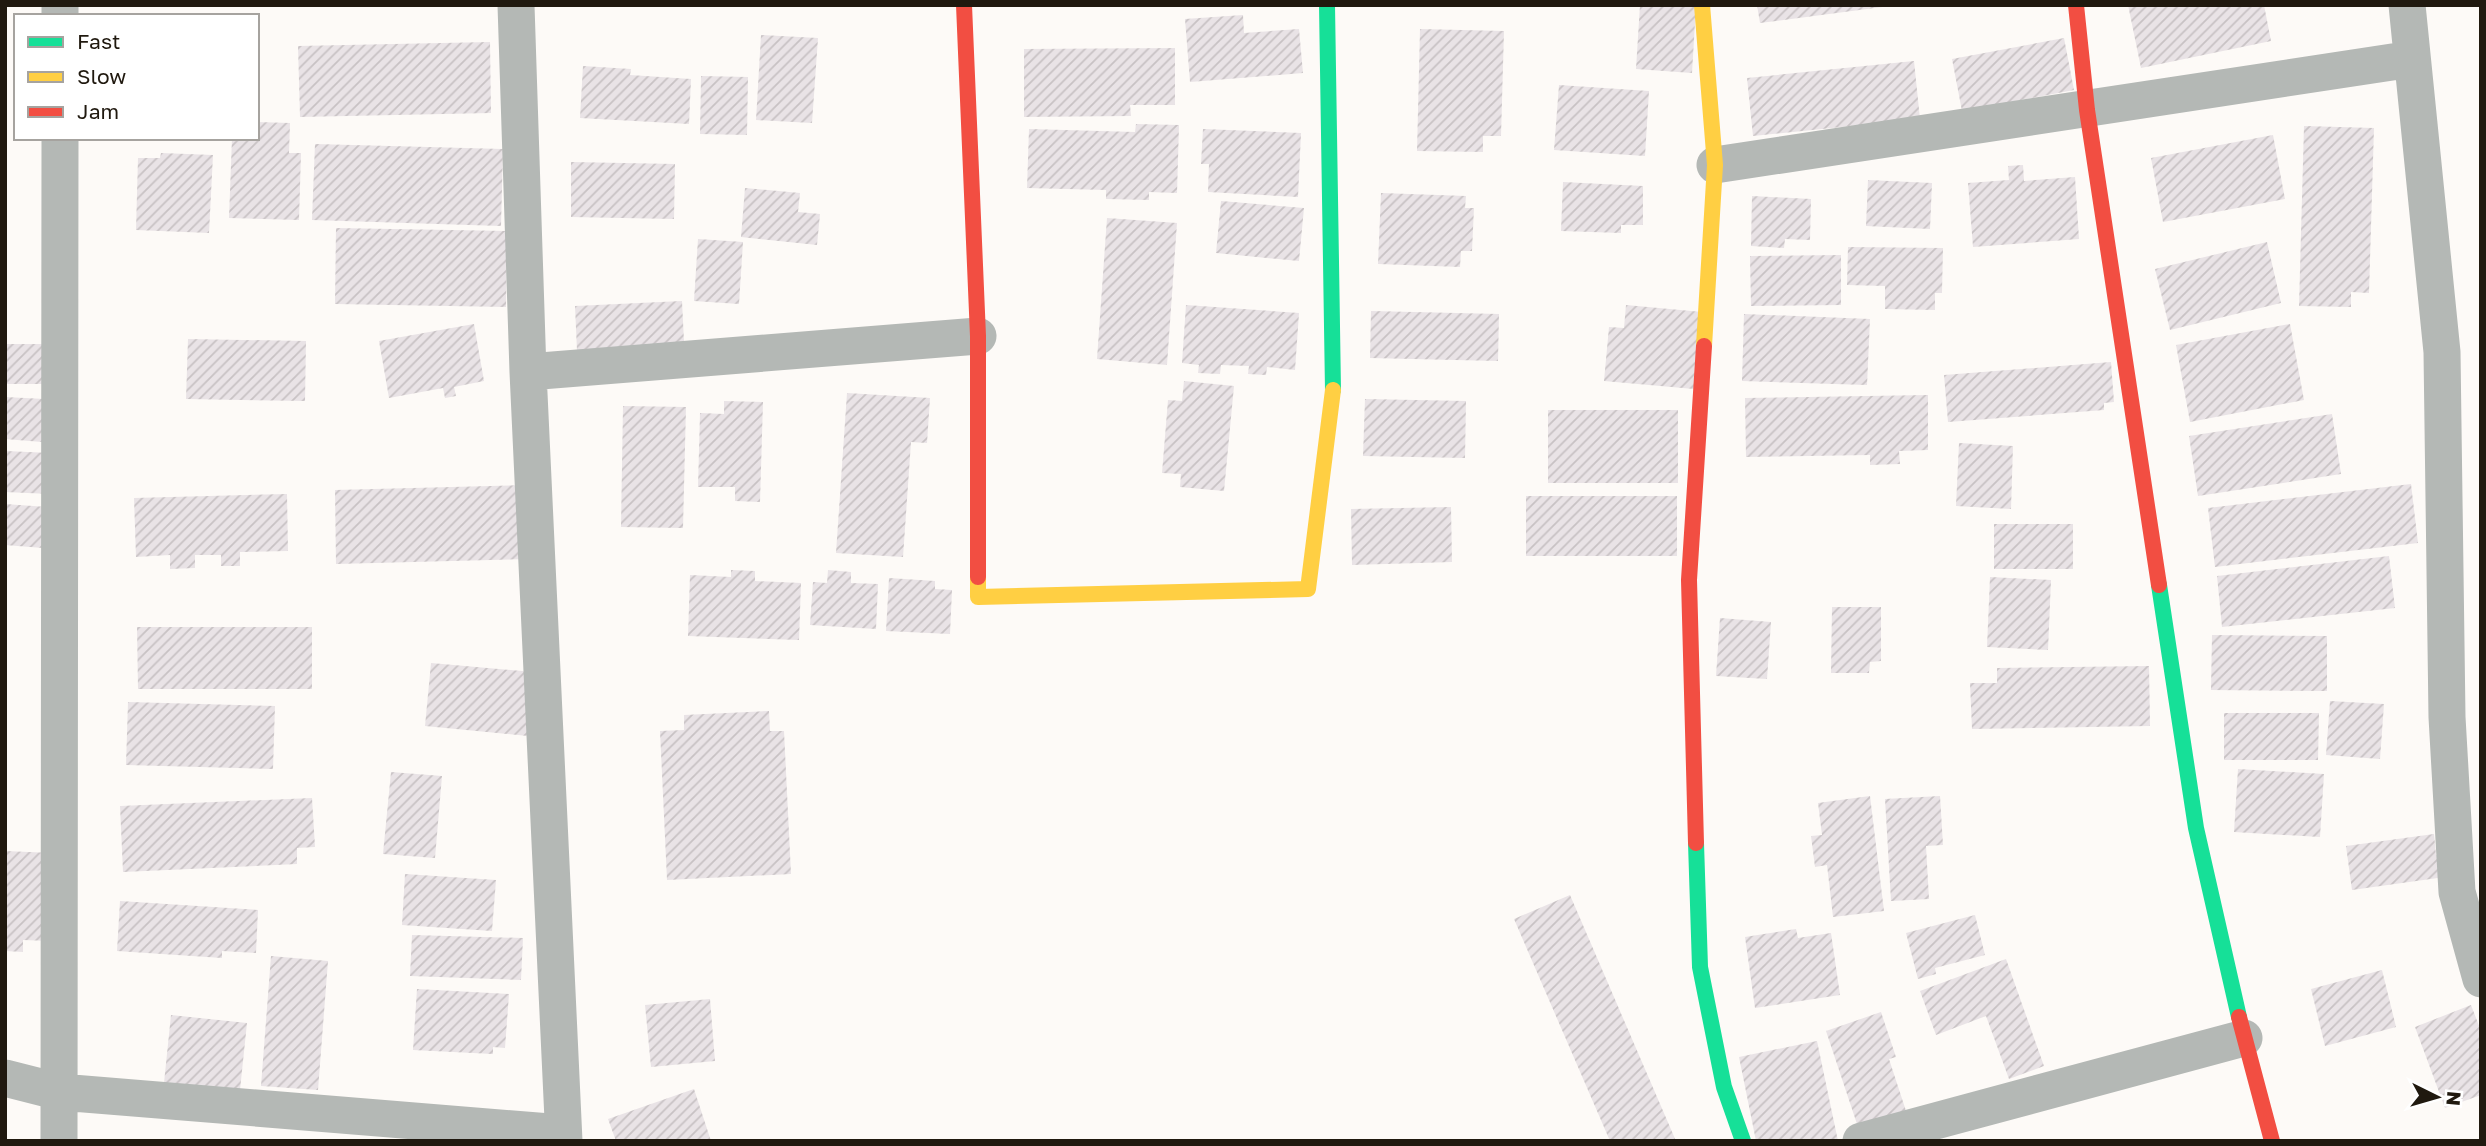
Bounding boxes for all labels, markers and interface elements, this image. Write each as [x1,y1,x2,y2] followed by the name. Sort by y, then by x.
[14,14,259,140] legend
[77,28,120,54] text: Fast
[77,63,126,89] text: Slow
[77,98,119,124] text: Jam
[2402,1062,2472,1132] north arrow
[2442,1090,2467,1107] text: N

